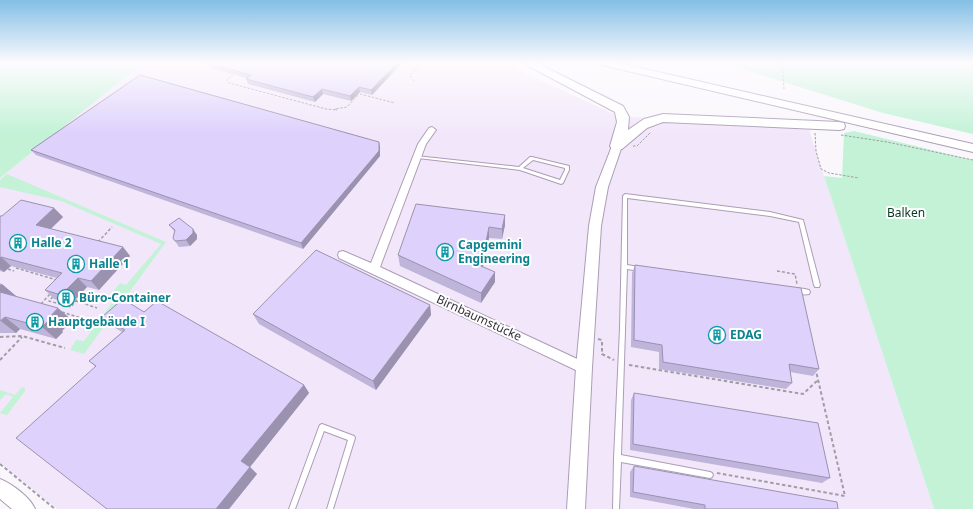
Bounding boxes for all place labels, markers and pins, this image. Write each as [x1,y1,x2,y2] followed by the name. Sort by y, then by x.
[8,233,28,253] building icon: Halle 2
[31,234,72,251] place label: Halle 2
[458,236,530,267] place label: Capgemini Engineering
[435,242,455,262] building icon: Capgemini Engineering
[66,254,86,274] building icon: Halle 1
[89,255,130,272] place label: Halle 1
[56,288,76,308] building icon: Büro-Container
[79,289,171,306] place label: Büro-Container
[25,312,45,332] building icon: Hauptgebäude I
[48,313,145,330] place label: Hauptgebäude I
[707,325,727,345] building icon: EDAG
[730,326,762,343] place label: EDAG

